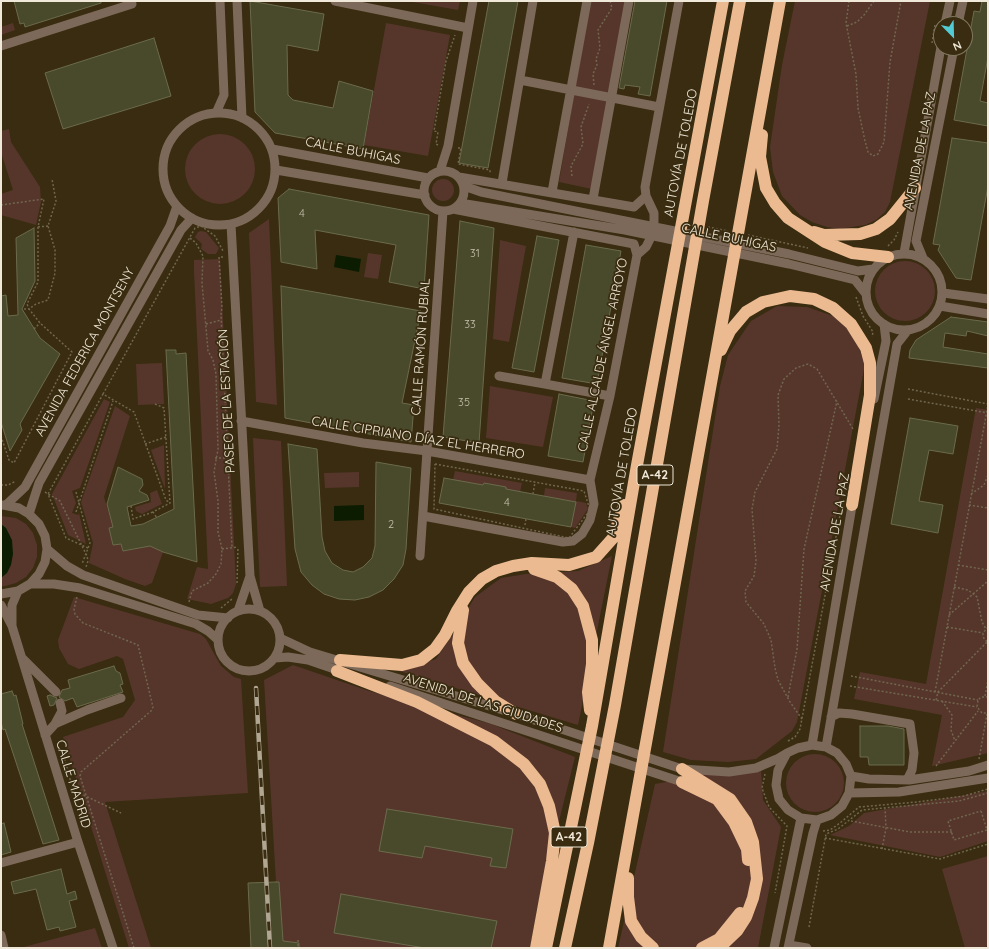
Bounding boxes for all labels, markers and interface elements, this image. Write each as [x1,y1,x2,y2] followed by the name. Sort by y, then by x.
[933,16,973,56] north arrow
[951,38,964,54] text: N
[661,88,701,218] street label: AUTOVÍA DE TOLEDO
[901,90,939,212] street label: AVENIDA DE LA PAZ
[304,134,402,168] street label: CALLE BUHIGAS
[299,207,305,221] house number: 4
[680,220,778,256] street label: CALLE BUHIGAS
[470,247,480,261] house number: 31
[575,257,631,453] street label: CALLE ALCALDE ÁNGEL ARROYO
[32,265,138,439] street label: AVENIDA FEDERICA MONTSENY
[408,278,434,416] street label: CALLE RAMÓN RUBIAL
[464,318,476,332] house number: 33
[215,328,239,474] street label: PASEO DE LA ESTACIÓN
[458,396,470,410] house number: 35
[603,407,641,537] street label: AUTOVÍA DE TOLEDO
[310,413,526,463] street label: CALLE CIPRIANO DÍAZ EL HERRERO
[637,465,673,485] road number: A-42
[817,471,853,593] street label: AVENIDA DE LA PAZ
[504,496,510,510] house number: 4
[388,518,394,532] house number: 2
[401,670,565,736] street label: AVENIDA DE LAS CIUDADES
[52,738,94,830] street label: CALLE MADRID
[551,827,587,847] road number: A-42

